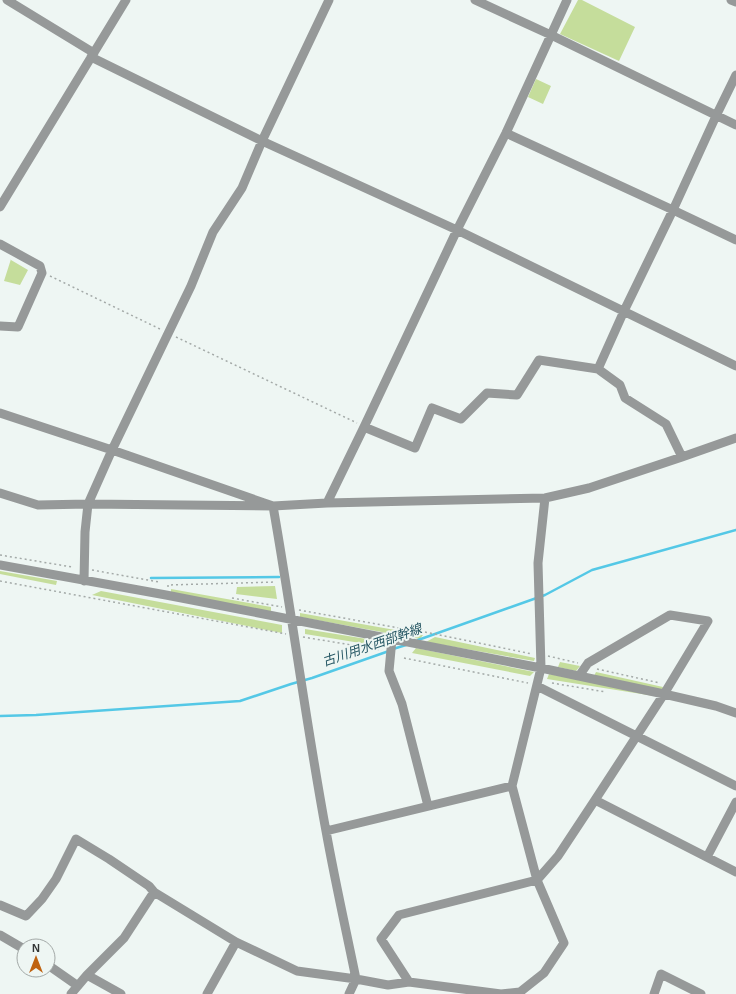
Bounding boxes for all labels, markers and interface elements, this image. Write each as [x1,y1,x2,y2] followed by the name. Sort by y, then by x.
[320,620,425,669] water label: 古川用水西部幹線
[16,938,56,978] north arrow
[32,942,40,954] text: N

